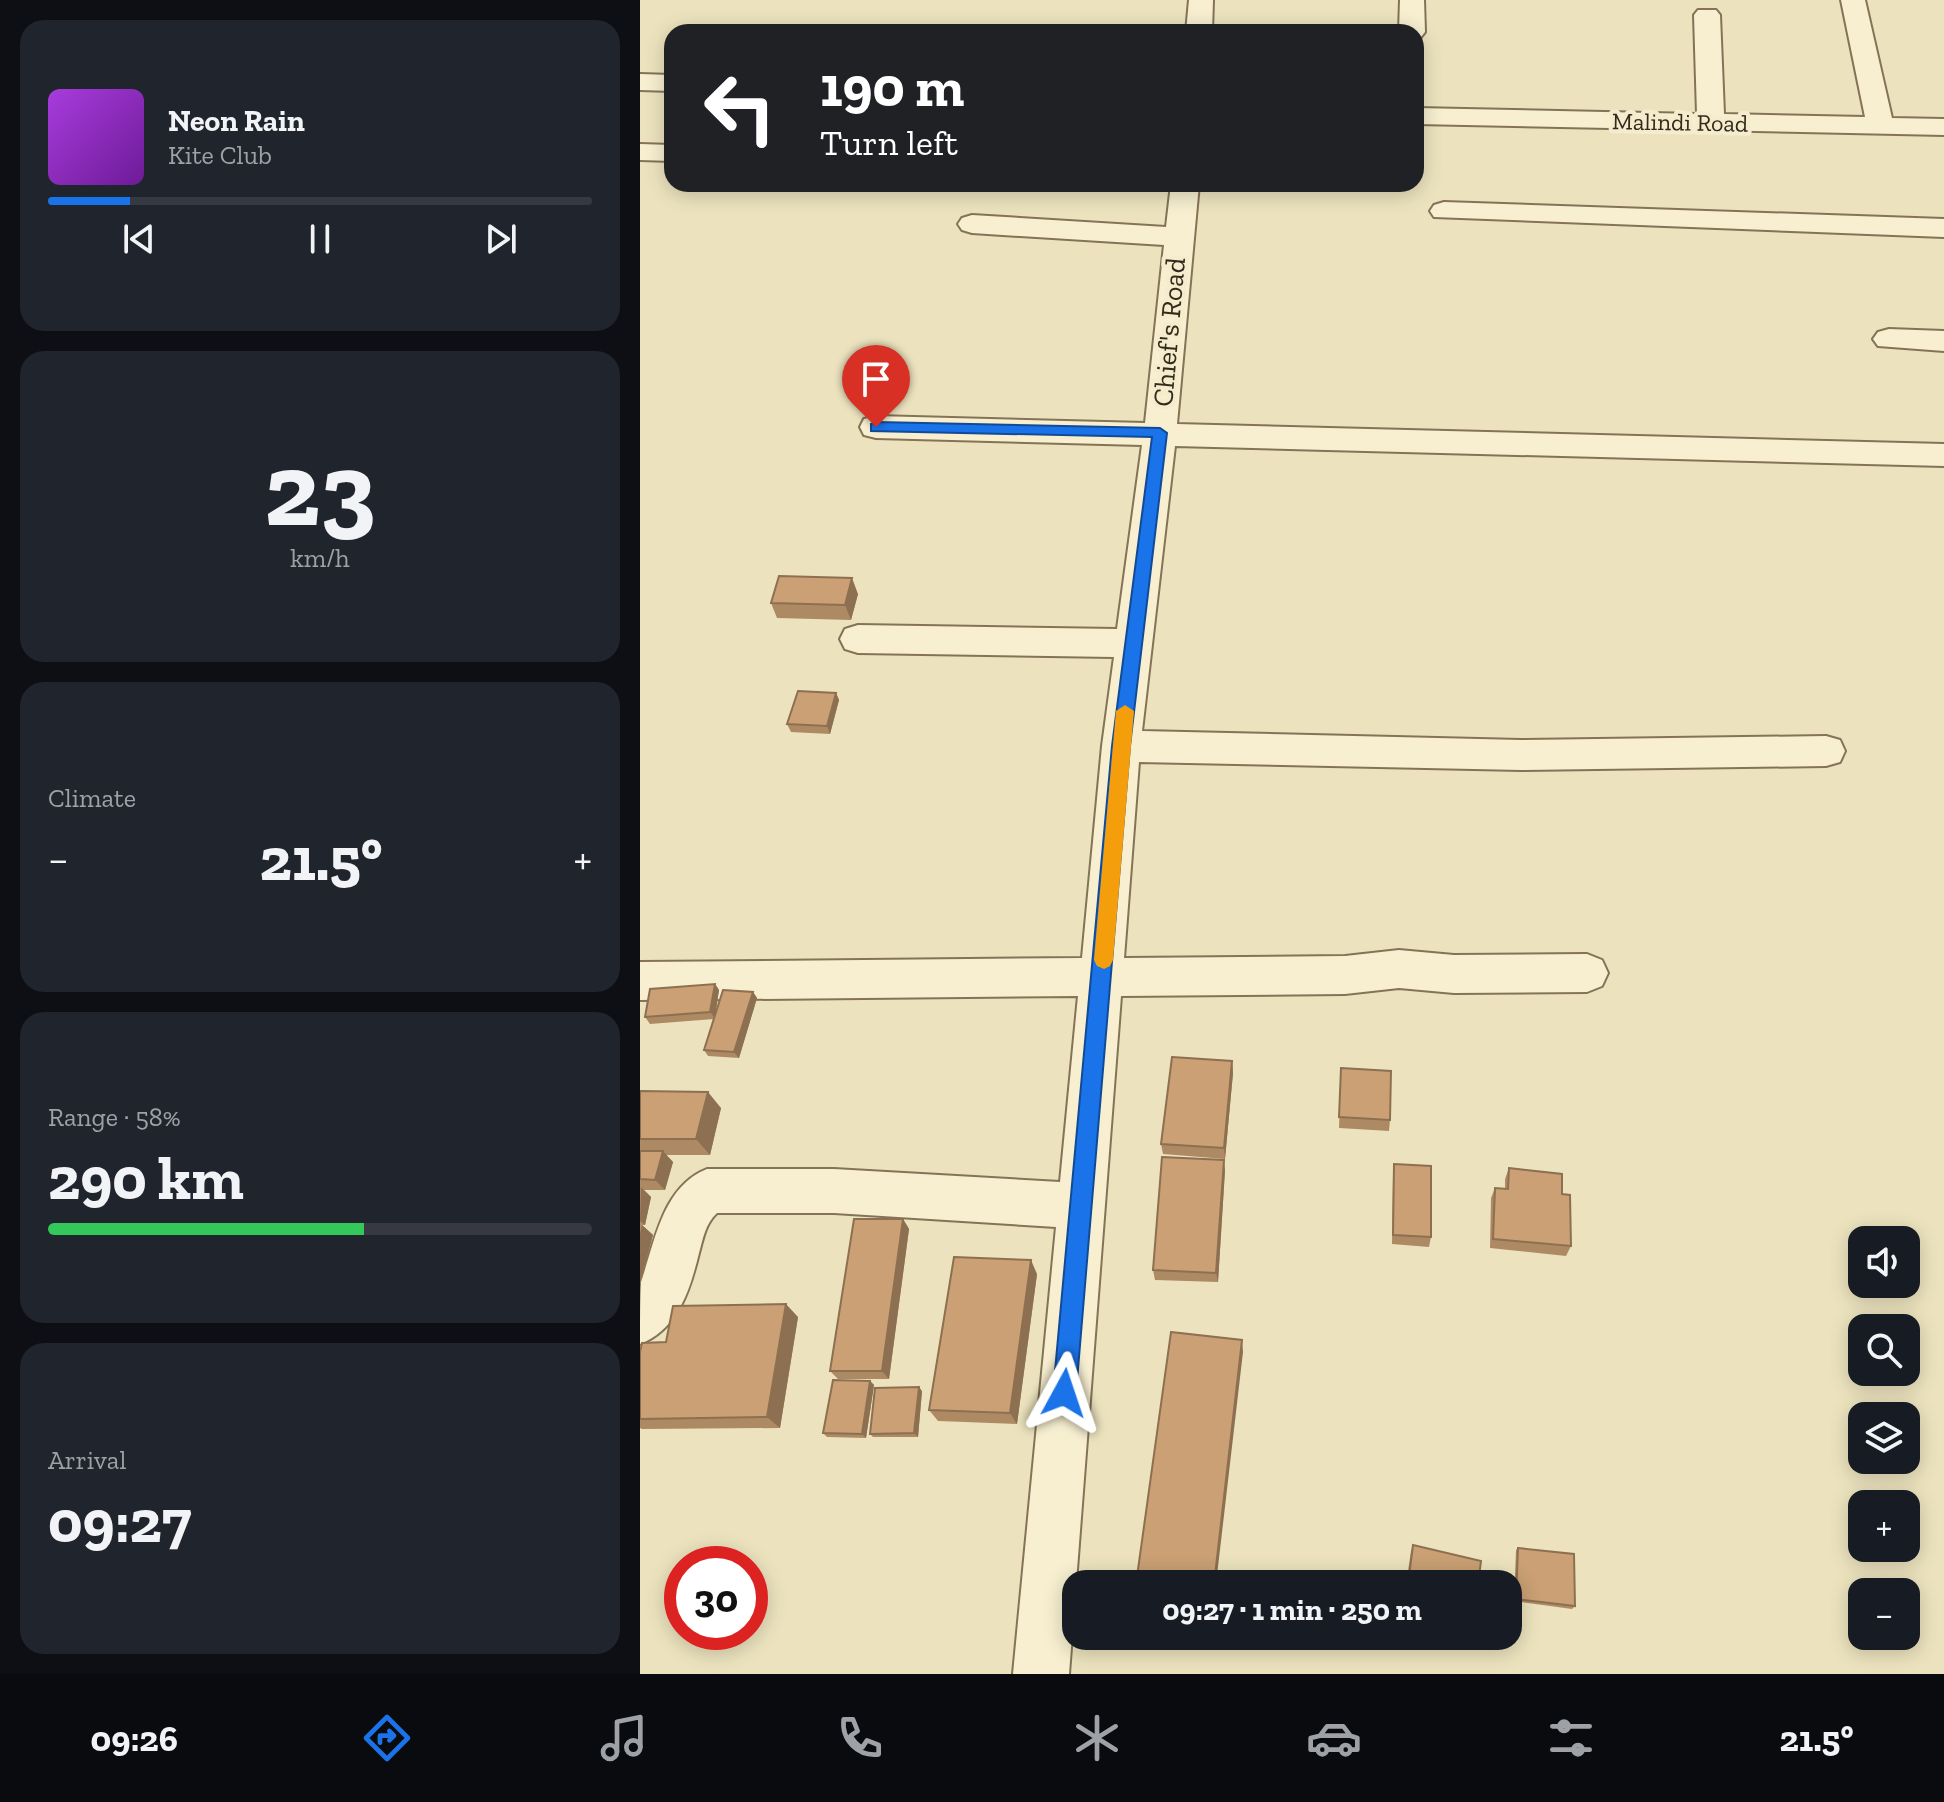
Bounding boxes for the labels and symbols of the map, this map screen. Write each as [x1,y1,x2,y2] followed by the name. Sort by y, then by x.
[1612,106,1748,138] street label: Malindi Road
[1146,256,1192,408] street label: Chief's Road
[842,345,910,427] pin
[1022,1351,1106,1435] position arrow
[664,1546,768,1650] speed limit sign: 30

